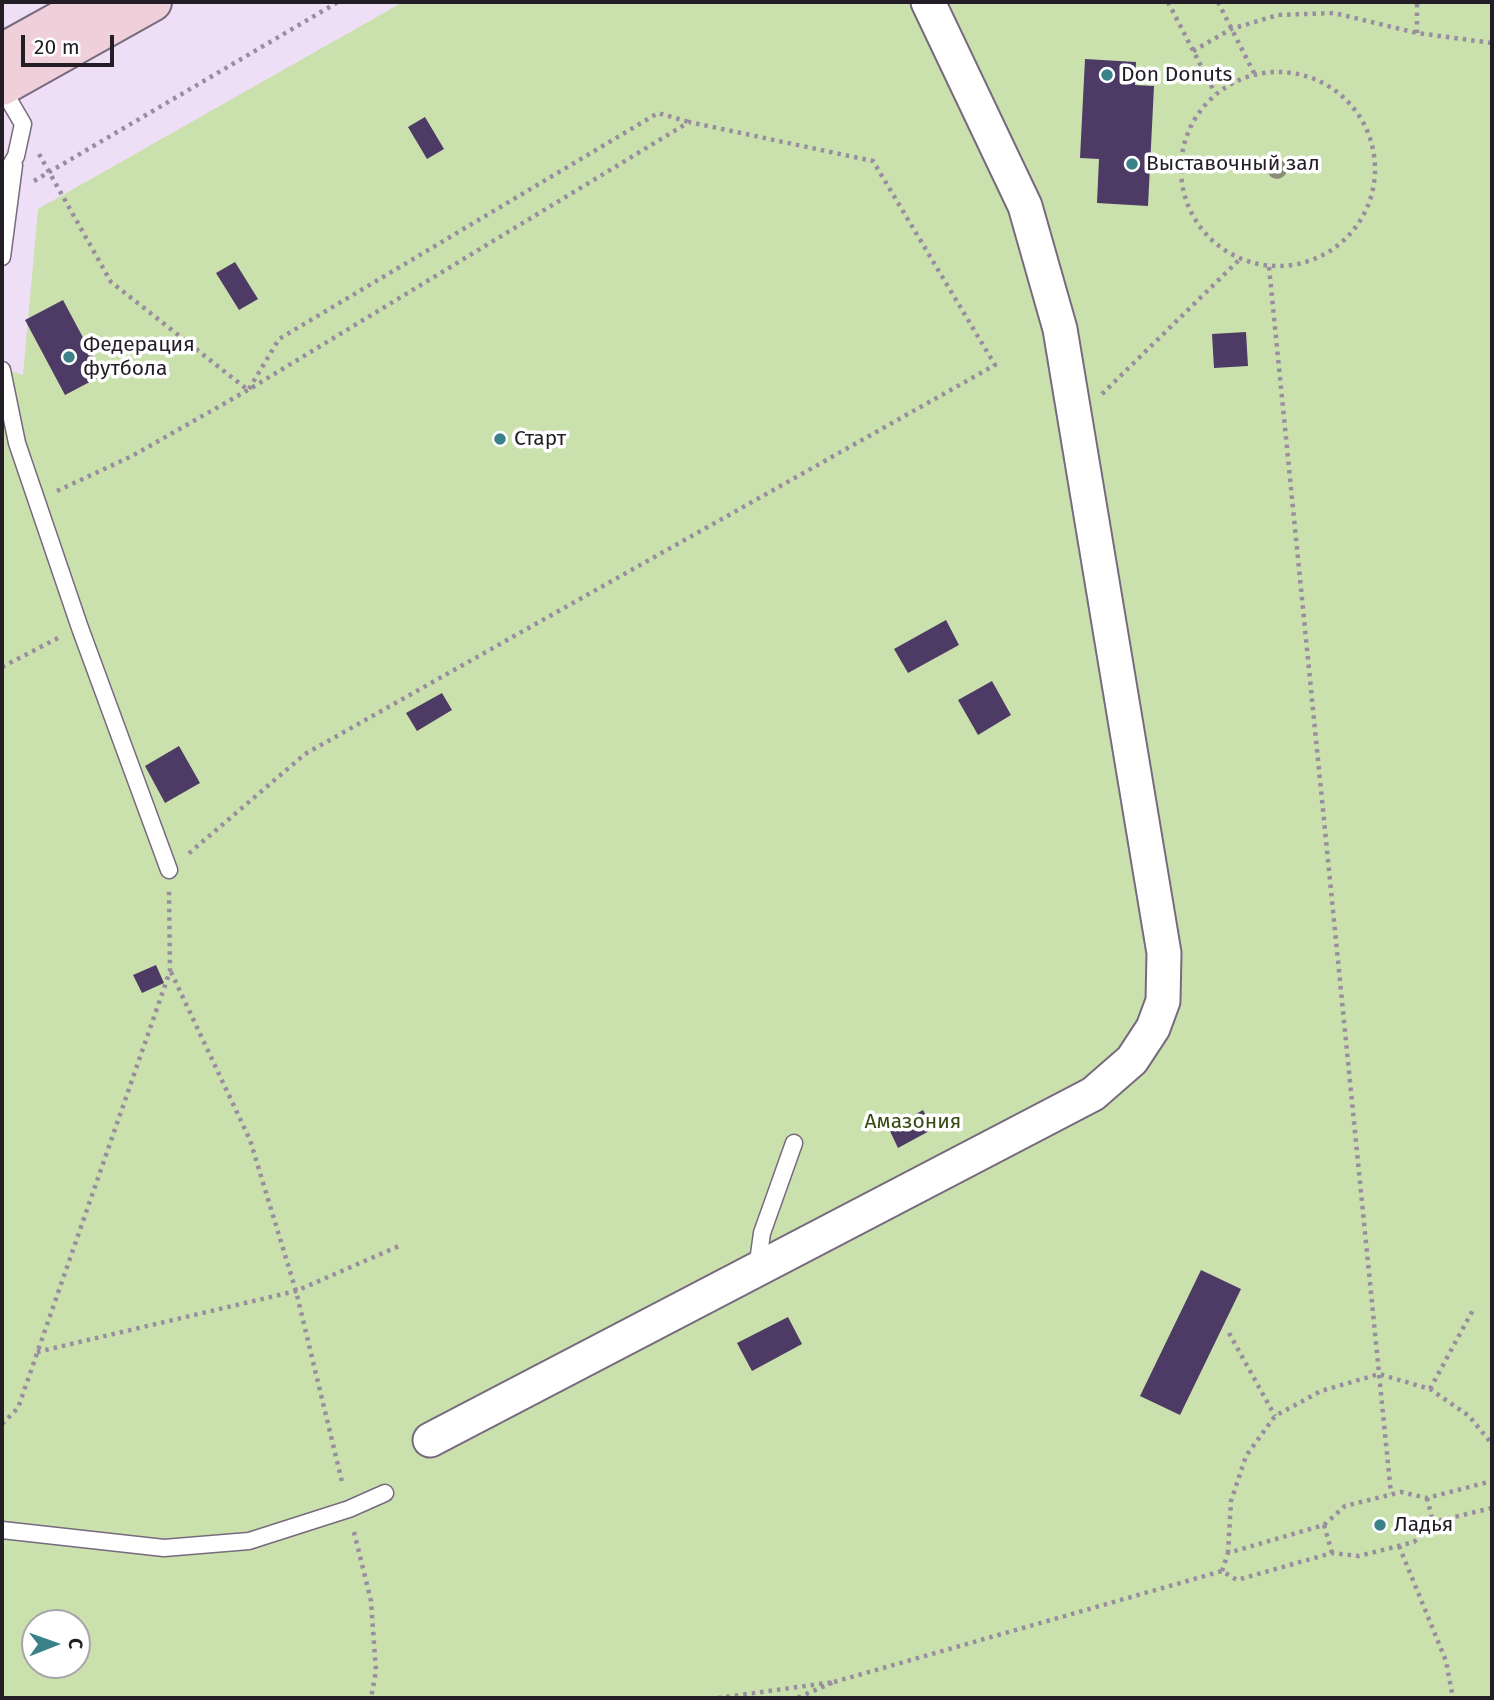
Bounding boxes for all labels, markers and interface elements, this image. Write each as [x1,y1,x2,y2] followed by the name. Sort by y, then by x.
[24,21,117,65] scale bar
[34,34,80,60] text: 20 m
[1121,62,1232,88] place label: Don Donuts
[1099,67,1115,83] marker: Don Donuts
[1146,151,1320,177] place label: Выставочный зал
[1124,156,1140,172] marker: Выставочный зал
[83,332,195,382] place label: Федерация футбола
[61,349,77,365] marker: Федерация футбола
[514,426,566,452] place label: Старт
[492,431,508,447] marker: Старт
[865,1109,961,1135] park label: Амазония
[1394,1512,1453,1538] place label: Ладья
[1372,1517,1388,1533] marker: Ладья
[21,1609,91,1679] north arrow
[64,1638,87,1649] text: С

